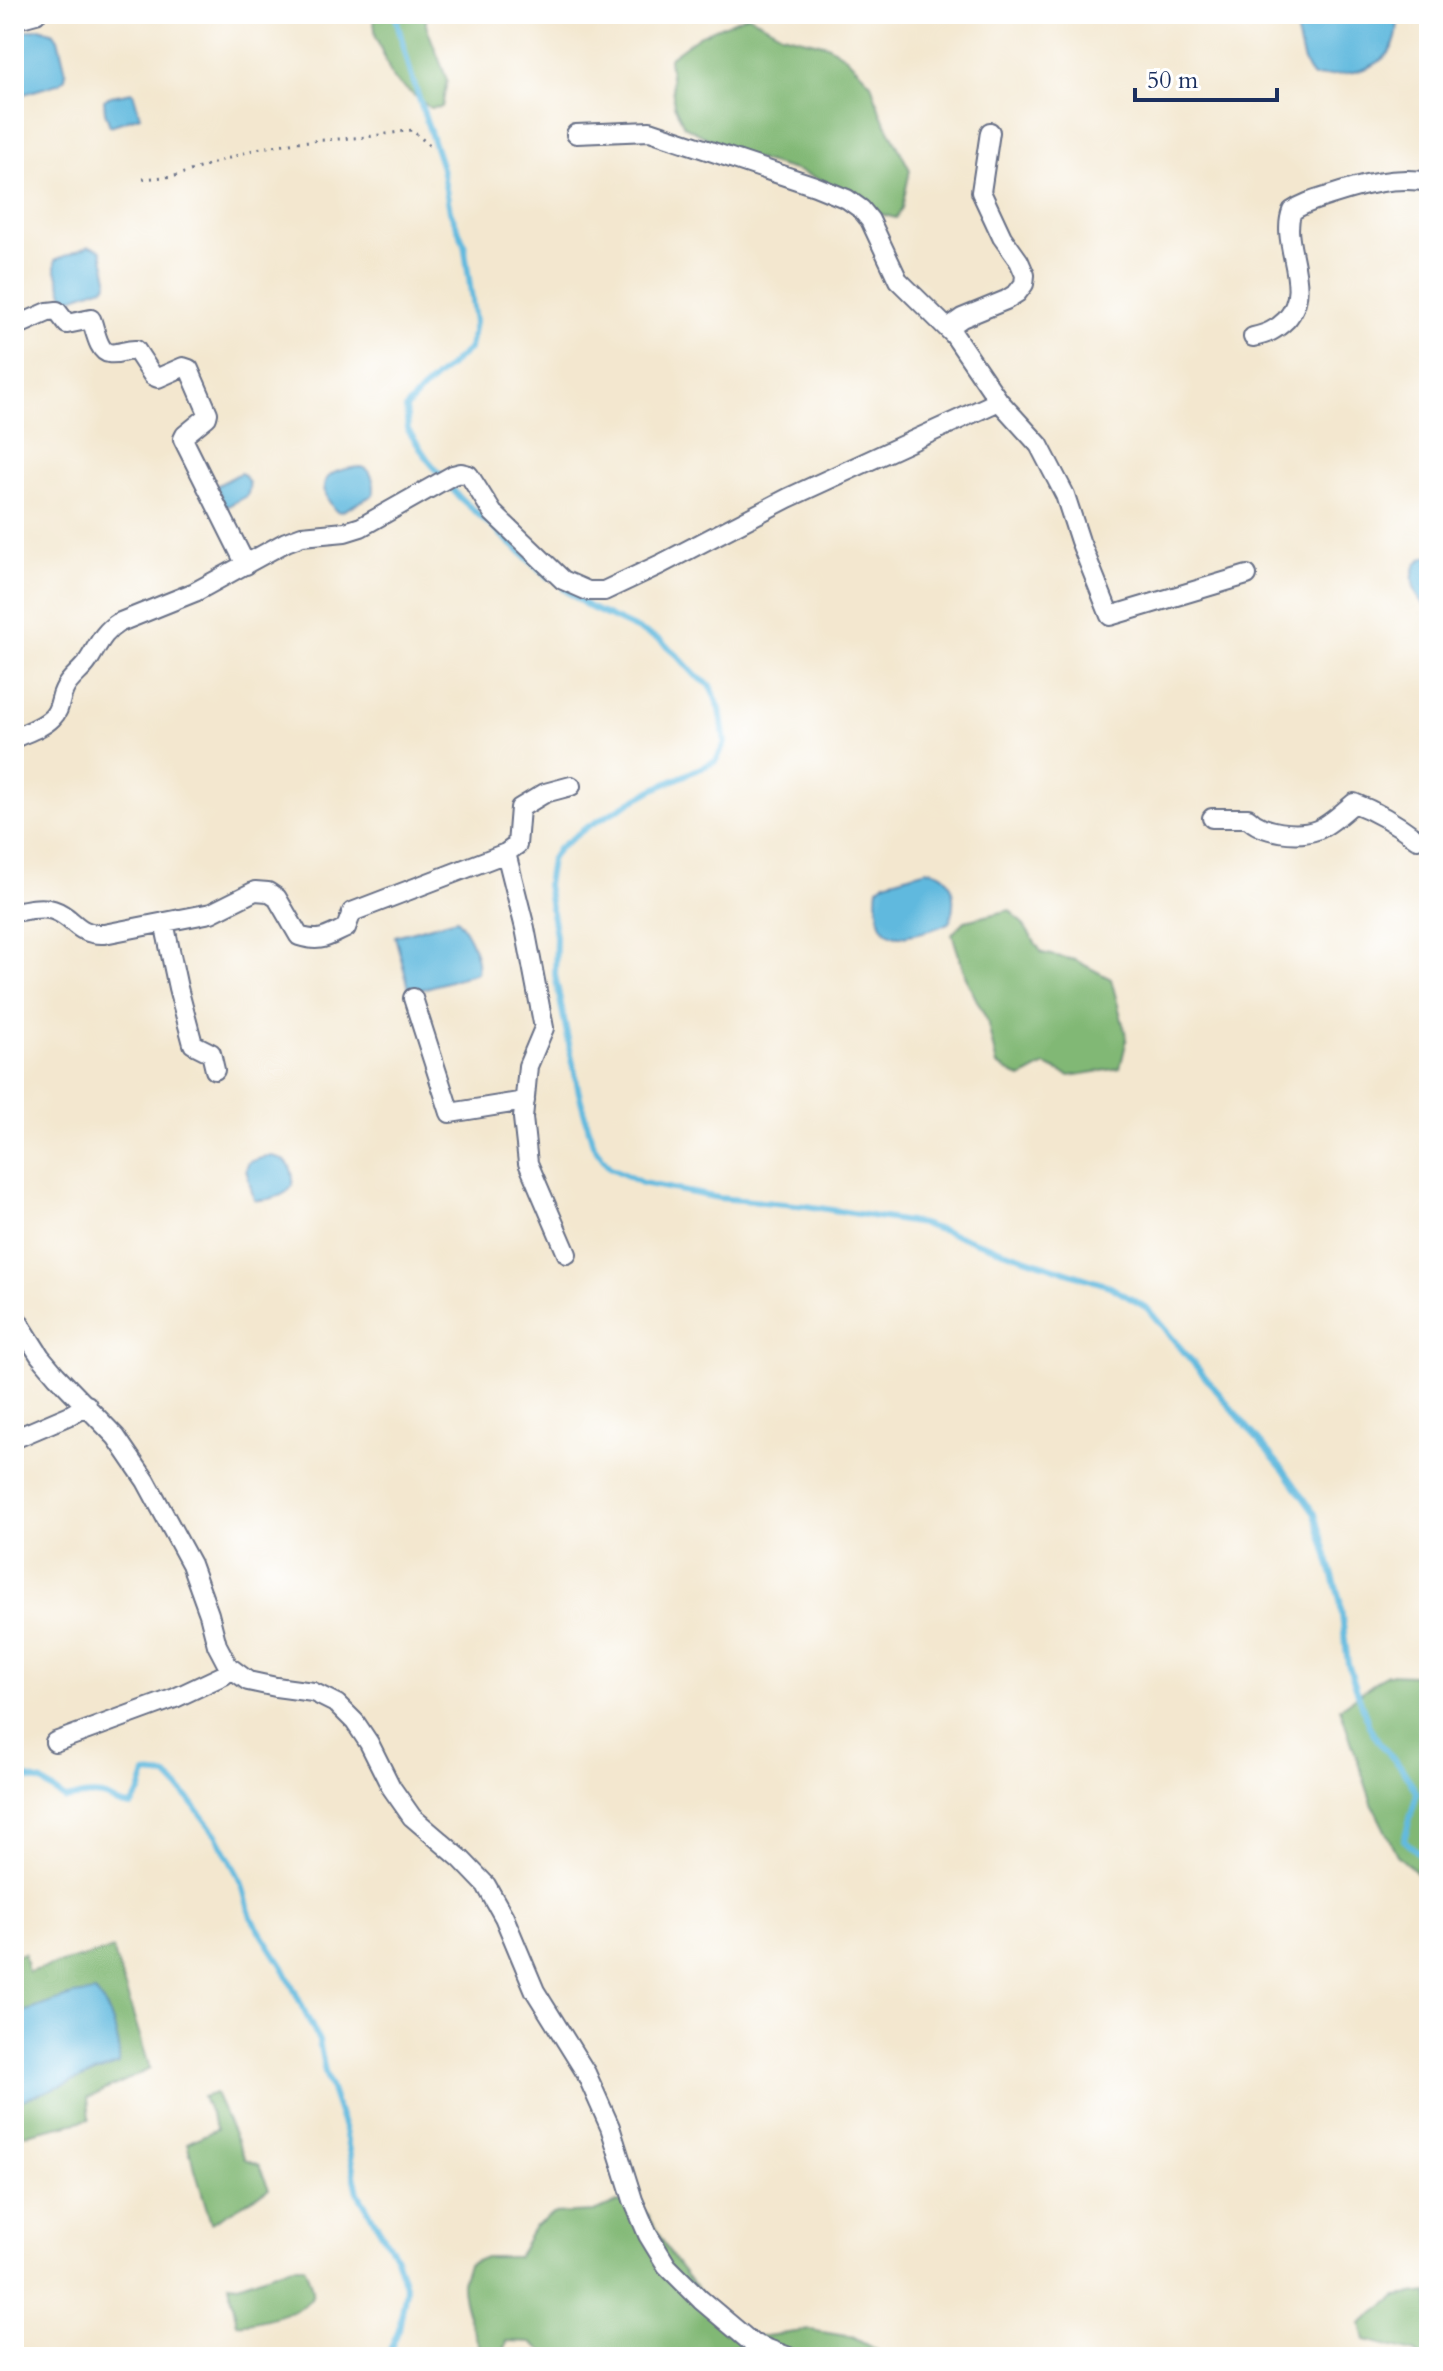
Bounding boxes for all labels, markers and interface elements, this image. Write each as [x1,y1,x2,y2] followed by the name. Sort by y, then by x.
[1135,52,1277,102] scale bar
[1147,64,1199,97] text: 50 m

